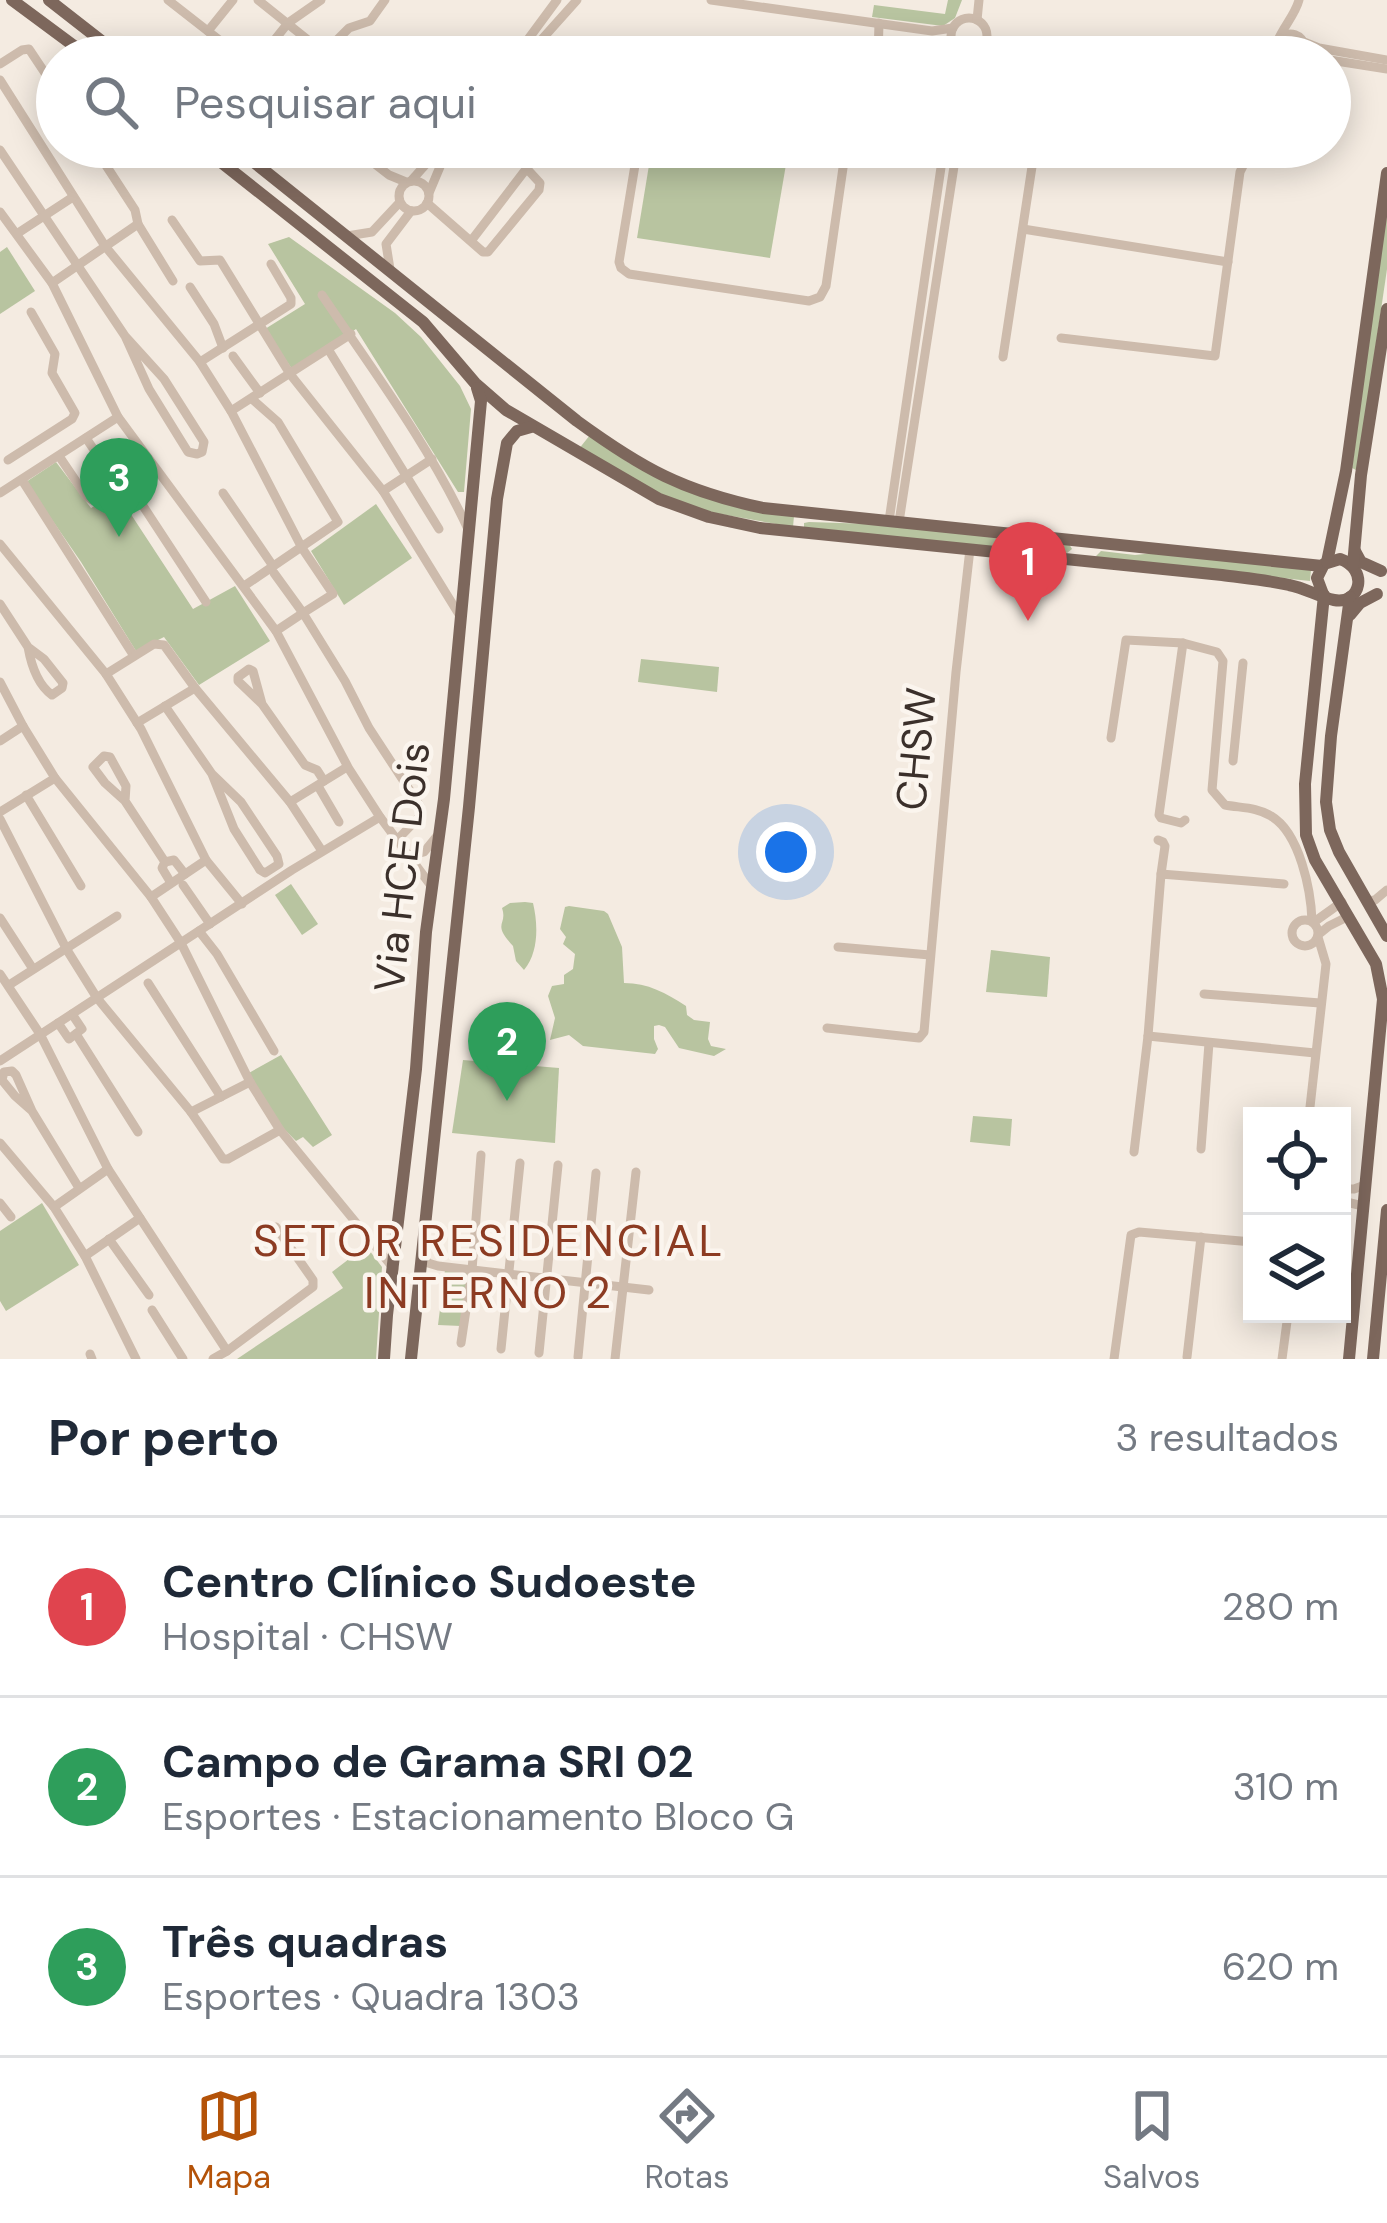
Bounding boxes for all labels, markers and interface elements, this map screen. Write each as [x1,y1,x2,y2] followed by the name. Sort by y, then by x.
[36,36,1351,168] search box
[78,69,144,135] icon: search
[174,73,477,132] text: Pesquisar aqui
[80,438,158,537] pin: 3
[989,522,1067,621] pin: 1
[883,685,949,813] street label: CHSW
[362,739,442,995] street label: Via HCE Dois
[756,822,816,882] your location
[468,1002,546,1101] pin: 2
[1243,1107,1351,1323] map controls
[1243,1107,1351,1215] button: locate
[253,1211,725,1322] district label: SETOR RESIDENCIAL INTERNO 2
[1243,1215,1351,1323] button: layers
[48,1404,280,1471] text: Por perto
[1115,1412,1339,1463] text: 3 resultados
[162,1552,696,1611] text: Centro Clínico Sudoeste
[80,1581,94,1632] text: 1
[1222,1581,1339,1632] text: 280 m
[162,1611,453,1662] text: Hospital · CHSW
[162,1732,694,1791] text: Campo de Grama SRI 02
[76,1761,98,1812] text: 2
[1233,1761,1339,1812] text: 310 m
[162,1791,794,1842] text: Esportes · Estacionamento Bloco G
[162,1912,448,1971] text: Três quadras
[75,1941,99,1992] text: 3
[1222,1941,1339,1992] text: 620 m
[162,1971,580,2022] text: Esportes · Quadra 1303
[187,2083,271,2198] tab: Mapa
[645,2083,730,2198] tab: Rotas
[1103,2083,1200,2198] tab: Salvos

